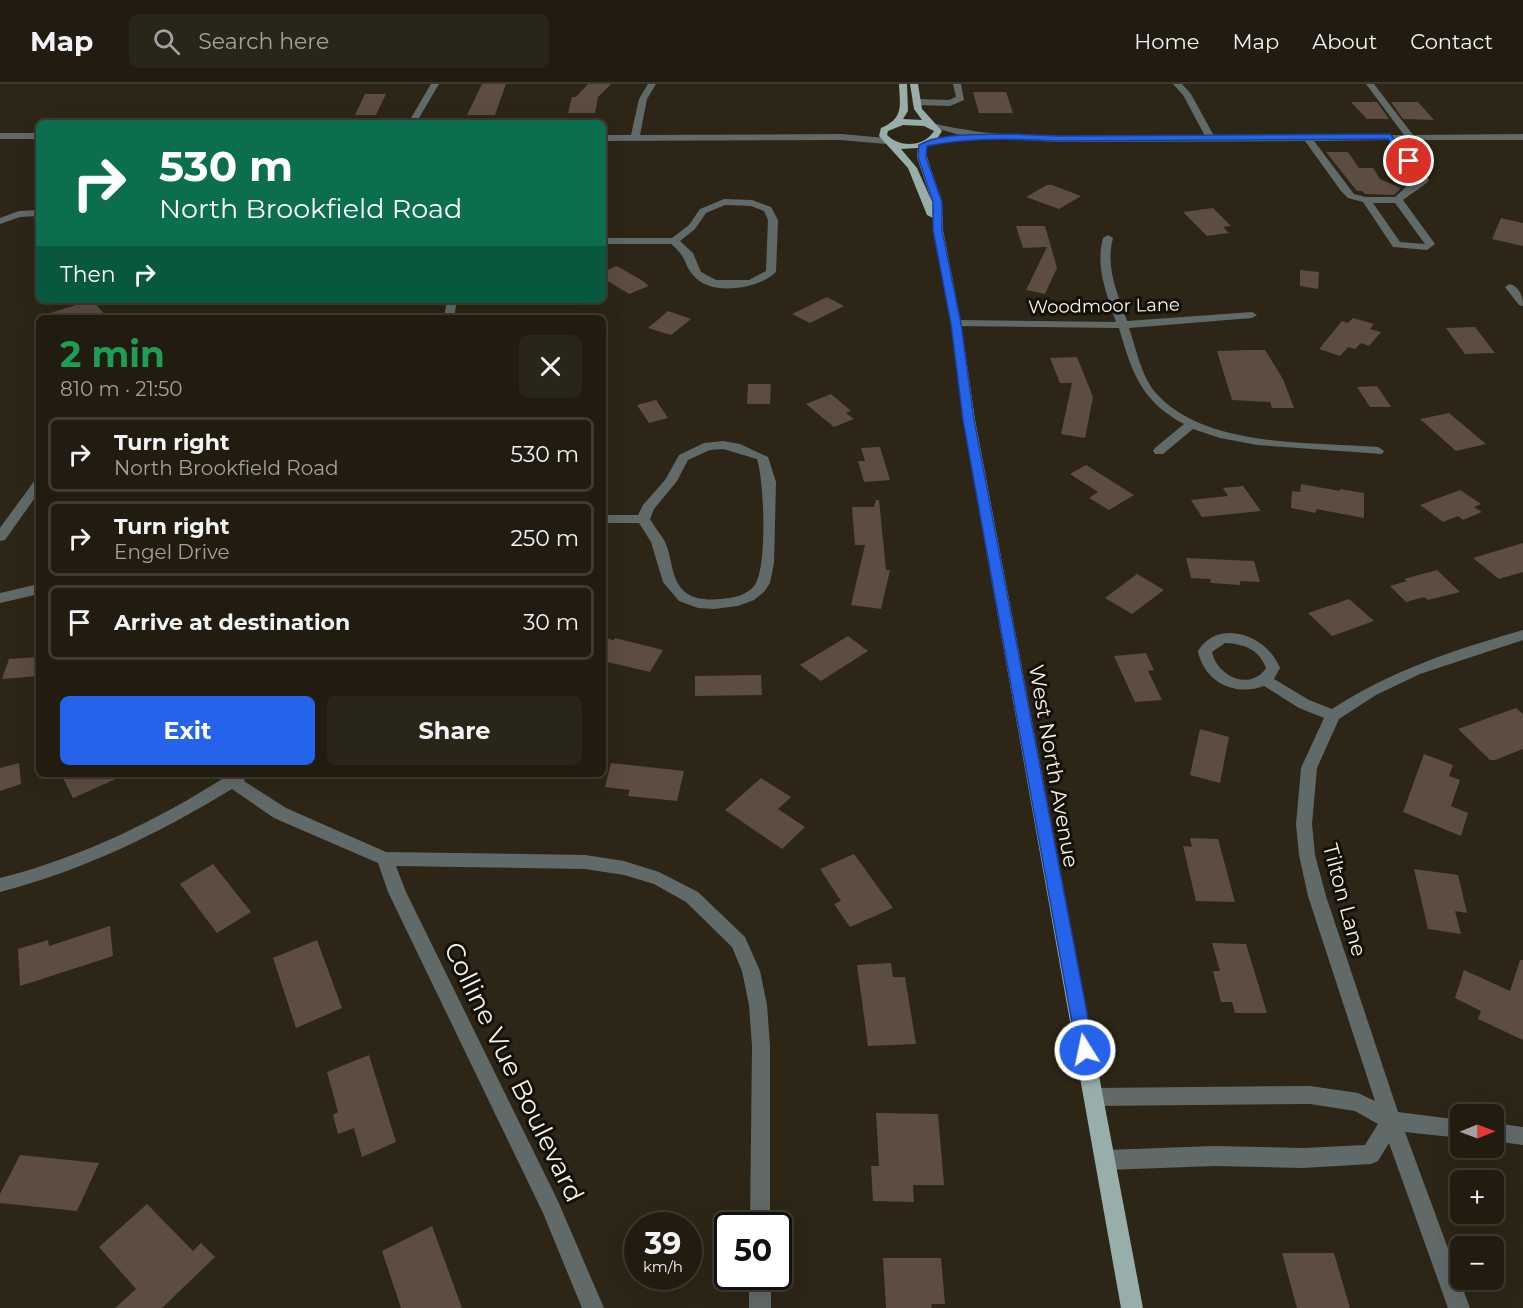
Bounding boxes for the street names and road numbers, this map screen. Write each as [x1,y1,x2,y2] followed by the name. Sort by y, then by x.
[1028,294,1180,318] street label: Woodmoor Lane
[1024,663,1084,869] street label: West North Avenue
[1318,841,1372,959] street label: Tilton Lane
[437,937,591,1207] street label: Colline Vue Boulevard

